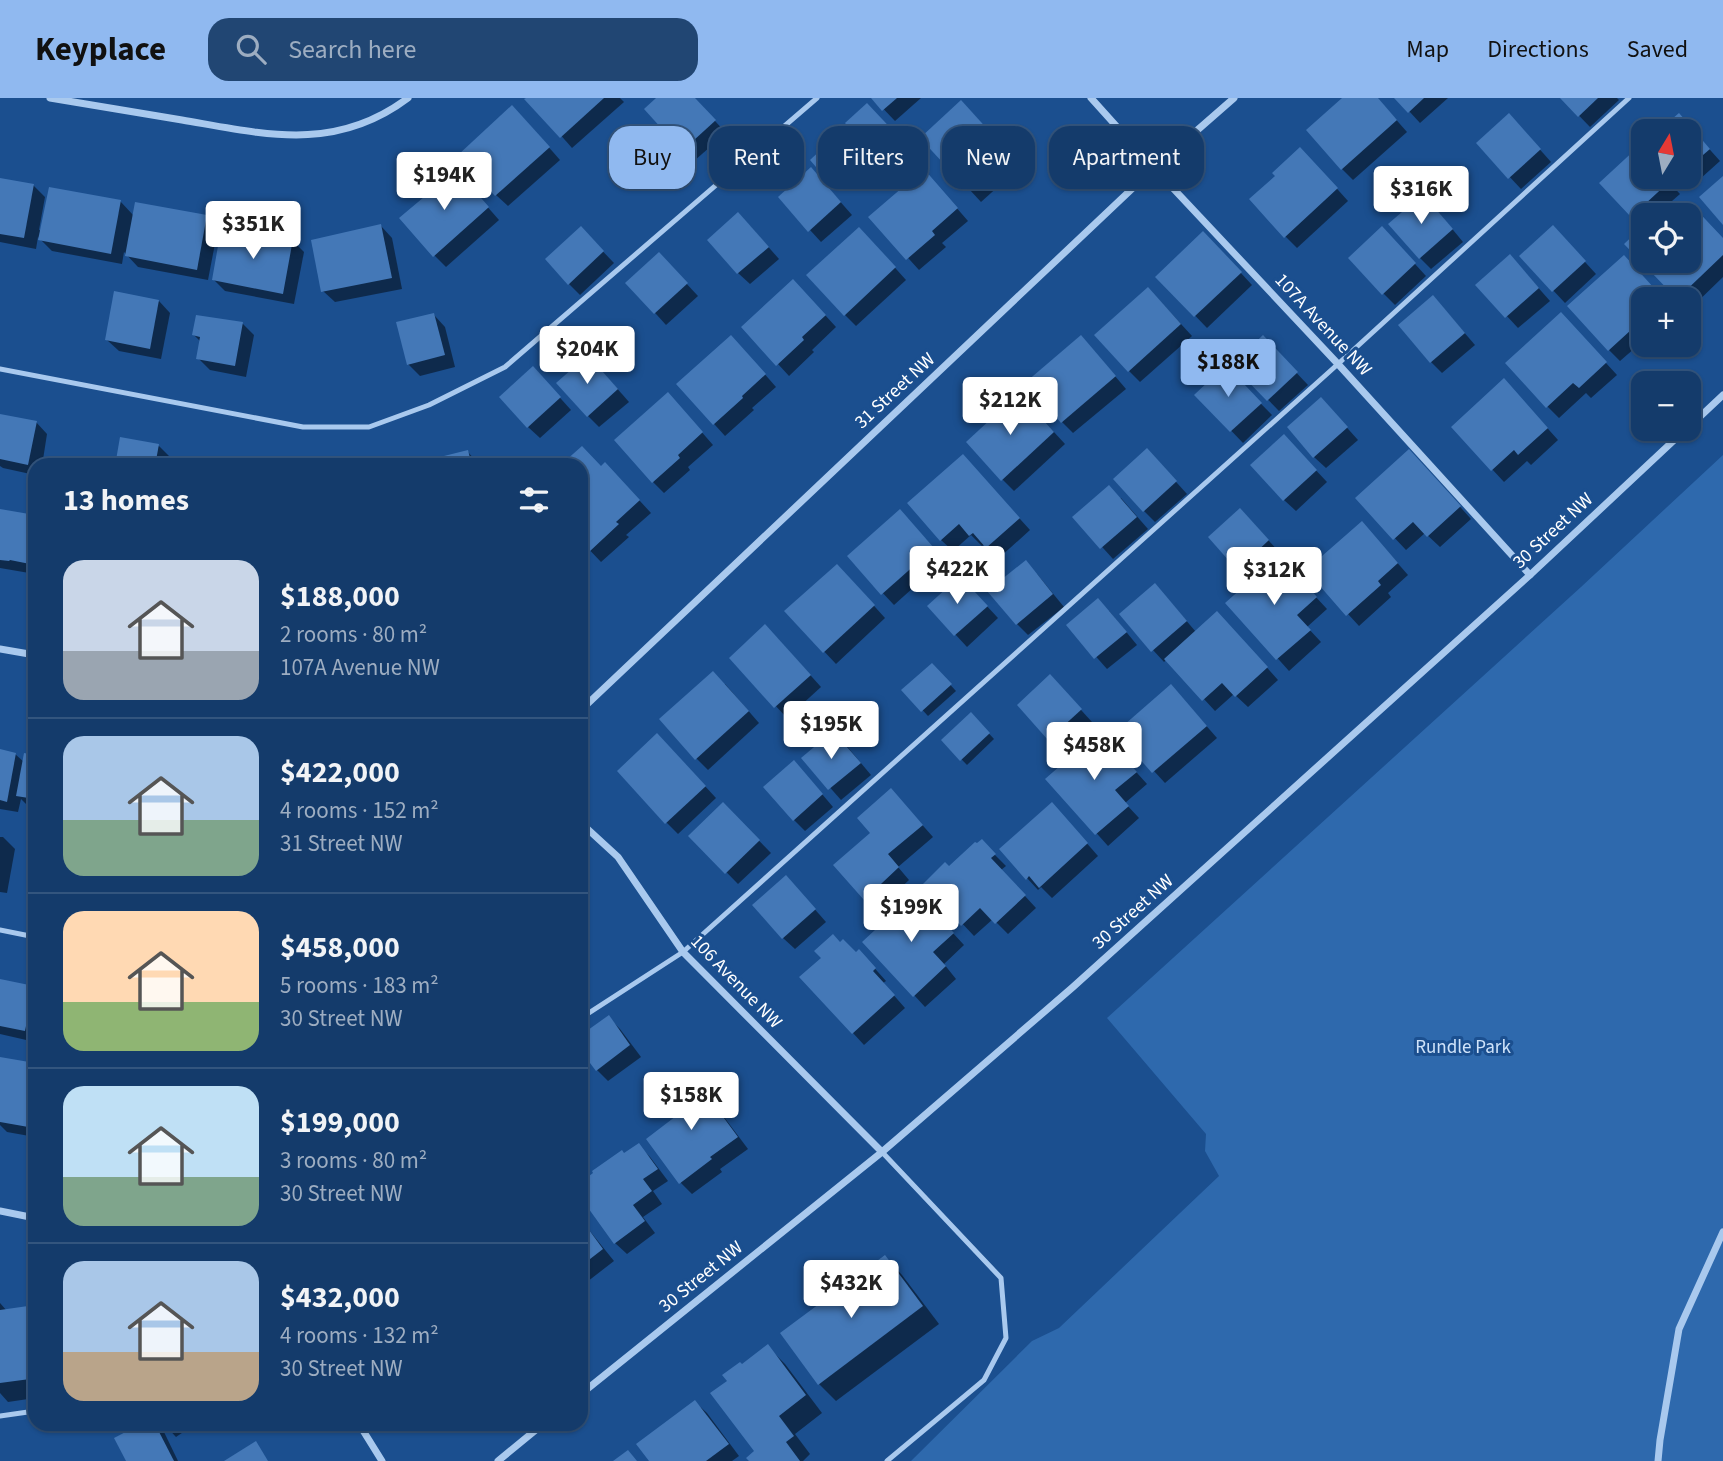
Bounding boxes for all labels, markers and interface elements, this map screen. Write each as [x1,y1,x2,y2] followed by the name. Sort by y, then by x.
[208,18,698,81] search box
[35,26,166,73] text: Keyplace
[232,30,270,68] icon: search
[288,31,416,68] text: Search here
[1406,32,1449,67] text: Map
[1487,32,1589,67] text: Directions
[1627,32,1688,67] text: Saved
[1631,119,1701,189] north arrow
[1631,119,1701,441] map controls
[609,126,695,189] chip: Buy
[709,126,804,189] chip: Rent
[818,126,928,189] chip: Filters
[942,126,1035,189] chip: New
[1049,126,1204,189] chip: Apartment
[395,152,493,212] pin: $194K
[413,158,475,191] text: $194K
[1372,166,1470,226] pin: $316K
[1390,172,1452,205] text: $316K
[204,202,302,261] pin: $351K
[1631,203,1701,273] button: locate
[222,207,284,240] text: $351K
[1268,268,1378,383] street label: 107A Avenue NW
[1631,287,1701,357] button: +
[538,327,636,386] pin: $204K
[556,332,618,365] text: $204K
[1179,340,1277,399] pin: $188K
[1197,345,1259,378] text: $188K
[849,347,941,435] street label: 31 Street NW
[1631,371,1701,441] button: −
[961,378,1059,437] pin: $212K
[979,383,1041,416] text: $212K
[63,479,189,522] text: 13 homes
[515,481,553,519] icon: filters
[1507,487,1599,575] street label: 30 Street NW
[908,546,1006,606] pin: $422K
[1225,547,1323,607] pin: $312K
[926,552,988,585] text: $422K
[1243,553,1305,586] text: $312K
[280,575,400,618] text: $188,000
[119,588,203,672] icon: home
[280,618,427,651] text: 2 rooms · 80 m²
[280,651,440,684] text: 107A Avenue NW
[782,702,880,761] pin: $195K
[800,707,862,740] text: $195K
[1045,722,1143,782] pin: $458K
[1063,728,1125,761] text: $458K
[280,751,400,794] text: $422,000
[119,764,203,848] icon: home
[280,794,439,827] text: 4 rooms · 152 m²
[280,827,403,860] text: 31 Street NW
[1086,868,1180,956] street label: 30 Street NW
[862,884,960,944] pin: $199K
[880,890,942,923] text: $199K
[280,926,400,969] text: $458,000
[684,929,788,1035] street label: 106 Avenue NW
[119,939,203,1023] icon: home
[280,969,439,1002] text: 5 rooms · 183 m²
[280,1002,403,1035] text: 30 Street NW
[1415,1034,1511,1061] park label: Rundle Park
[642,1072,740,1132] pin: $158K
[660,1078,722,1111] text: $158K
[280,1101,400,1144] text: $199,000
[119,1114,203,1198] icon: home
[280,1144,427,1177] text: 3 rooms · 80 m²
[280,1177,403,1210] text: 30 Street NW
[653,1235,749,1319] street label: 30 Street NW
[802,1260,900,1320] pin: $432K
[820,1266,882,1299] text: $432K
[280,1276,400,1319] text: $432,000
[119,1289,203,1373] icon: home
[280,1319,439,1352] text: 4 rooms · 132 m²
[280,1352,403,1385] text: 30 Street NW

